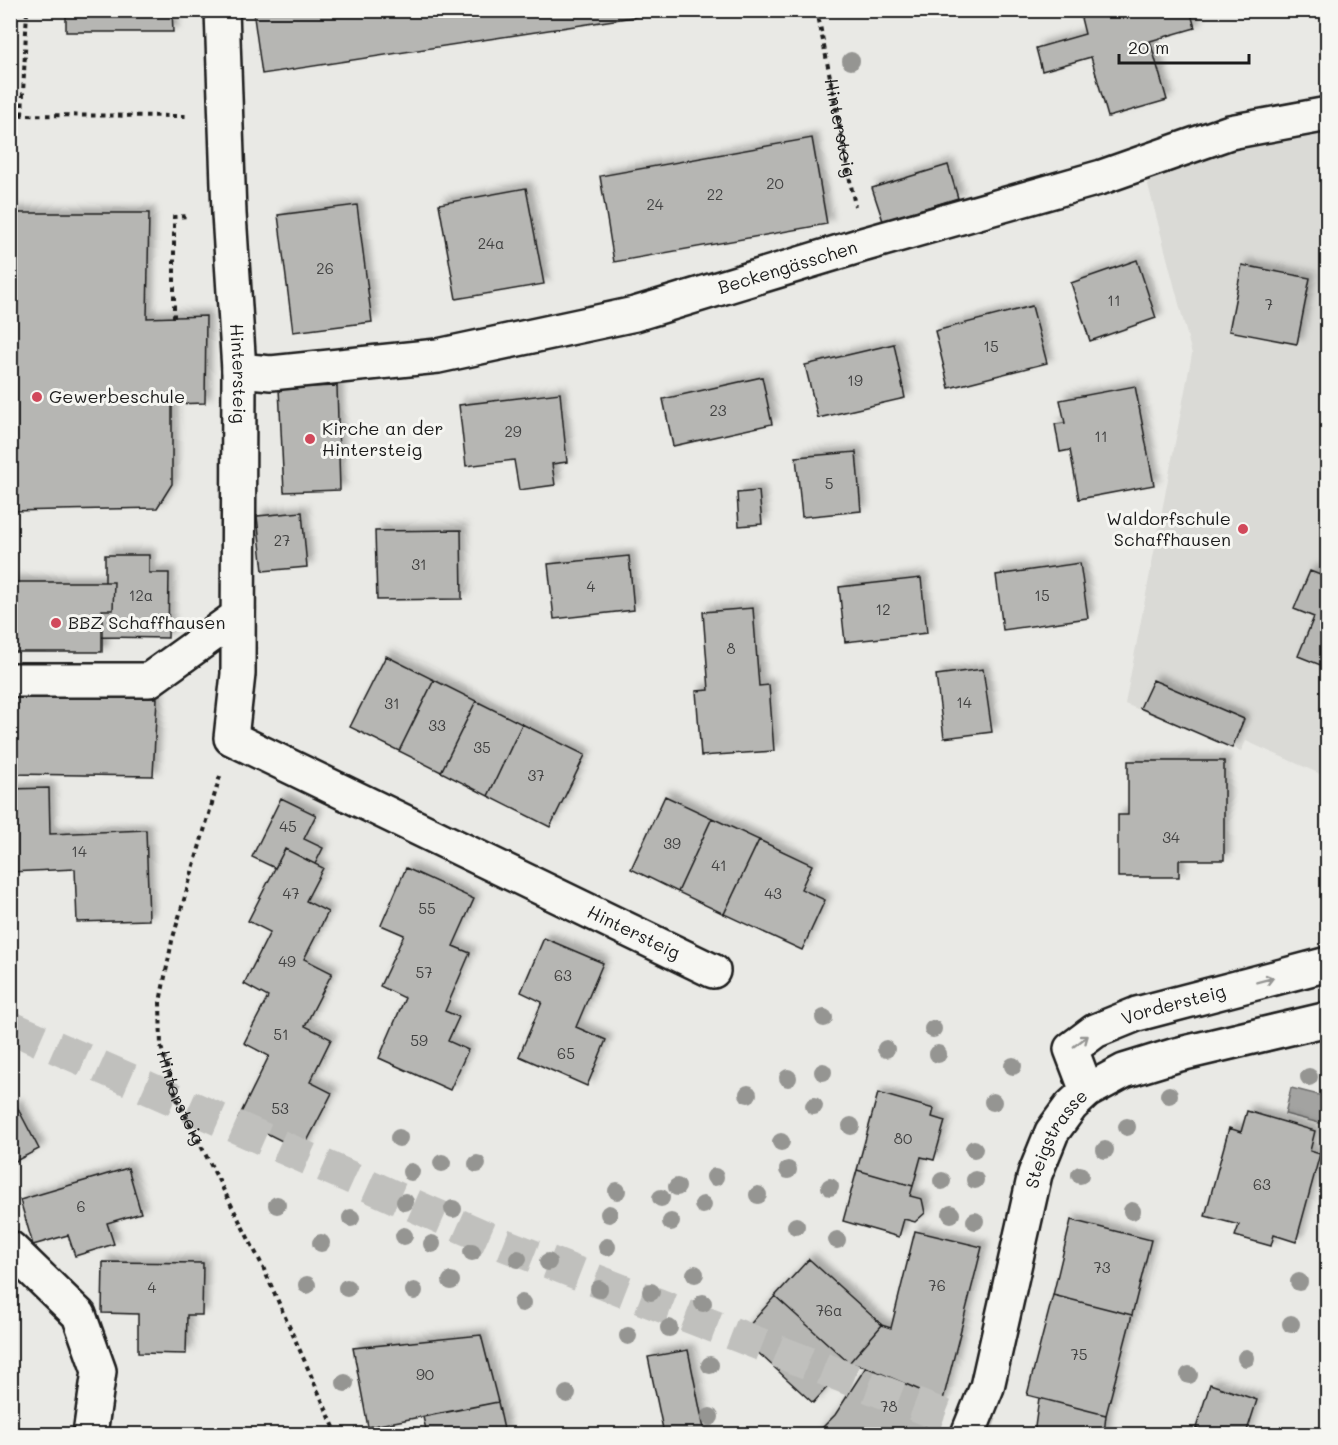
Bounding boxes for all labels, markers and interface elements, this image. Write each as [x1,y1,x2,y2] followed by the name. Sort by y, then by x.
[1119,27,1250,65] scale bar
[1128,35,1169,59] text: 20 m
[819,76,862,179] street label: Hintersteig
[766,173,784,193] house number: 20
[707,184,723,204] house number: 22
[646,194,664,214] house number: 24
[478,233,504,253] house number: 24a
[715,234,860,299] street label: Beckengässchen
[316,258,334,278] house number: 26
[1107,290,1121,310] house number: 11
[1265,294,1273,314] house number: 7
[225,323,252,424] street label: Hintersteig
[983,336,999,356] house number: 15
[847,370,863,390] house number: 19
[49,384,185,408] place label: Gewerbeschule
[30,390,44,404] marker: Gewerbeschule
[709,400,727,420] house number: 23
[322,416,444,461] place label: Kirche an der Hintersteig
[504,421,522,441] house number: 29
[1094,426,1108,446] house number: 11
[303,432,317,446] marker: Kirche an der Hintersteig
[825,473,833,493] house number: 5
[1106,506,1231,551] place label: Waldorfschule Schaffhausen
[1236,522,1250,536] marker: Waldorfschule Schaffhausen
[274,530,290,550] house number: 27
[411,554,427,574] house number: 31
[587,576,596,596] house number: 4
[129,585,153,605] house number: 12a
[1034,585,1050,605] house number: 15
[875,599,891,619] house number: 12
[68,610,225,634] place label: BBZ Schaffhausen
[49,616,63,630] marker: BBZ Schaffhausen
[726,638,736,658] house number: 8
[956,692,972,712] house number: 14
[384,693,400,713] house number: 31
[428,715,446,735] house number: 33
[473,737,491,757] house number: 35
[527,765,545,785] house number: 37
[279,816,297,836] house number: 45
[1162,827,1180,847] house number: 34
[663,833,681,853] house number: 39
[71,841,87,861] house number: 14
[711,855,727,875] house number: 41
[282,883,300,903] house number: 47
[764,883,782,903] house number: 43
[418,898,436,918] house number: 55
[584,899,684,964] street label: Hintersteig
[278,951,296,971] house number: 49
[415,962,433,982] house number: 57
[554,965,572,985] house number: 63
[1255,974,1274,986] one-way arrow
[1118,978,1228,1030] street label: Vordersteig
[273,1024,289,1044] house number: 51
[410,1030,428,1050] house number: 59
[1073,1035,1089,1047] one-way arrow
[557,1043,575,1063] house number: 65
[152,1047,211,1148] street label: Hintersteig
[1019,1084,1092,1190] street label: Steigstrasse
[271,1098,289,1118] house number: 53
[894,1128,912,1148] house number: 80
[1253,1174,1271,1194] house number: 63
[76,1196,86,1216] house number: 6
[1093,1257,1111,1277] house number: 73
[928,1275,946,1295] house number: 76
[148,1277,157,1297] house number: 4
[816,1300,842,1320] house number: 76a
[1070,1344,1088,1364] house number: 75
[416,1364,434,1384] house number: 90
[880,1396,898,1416] house number: 78

